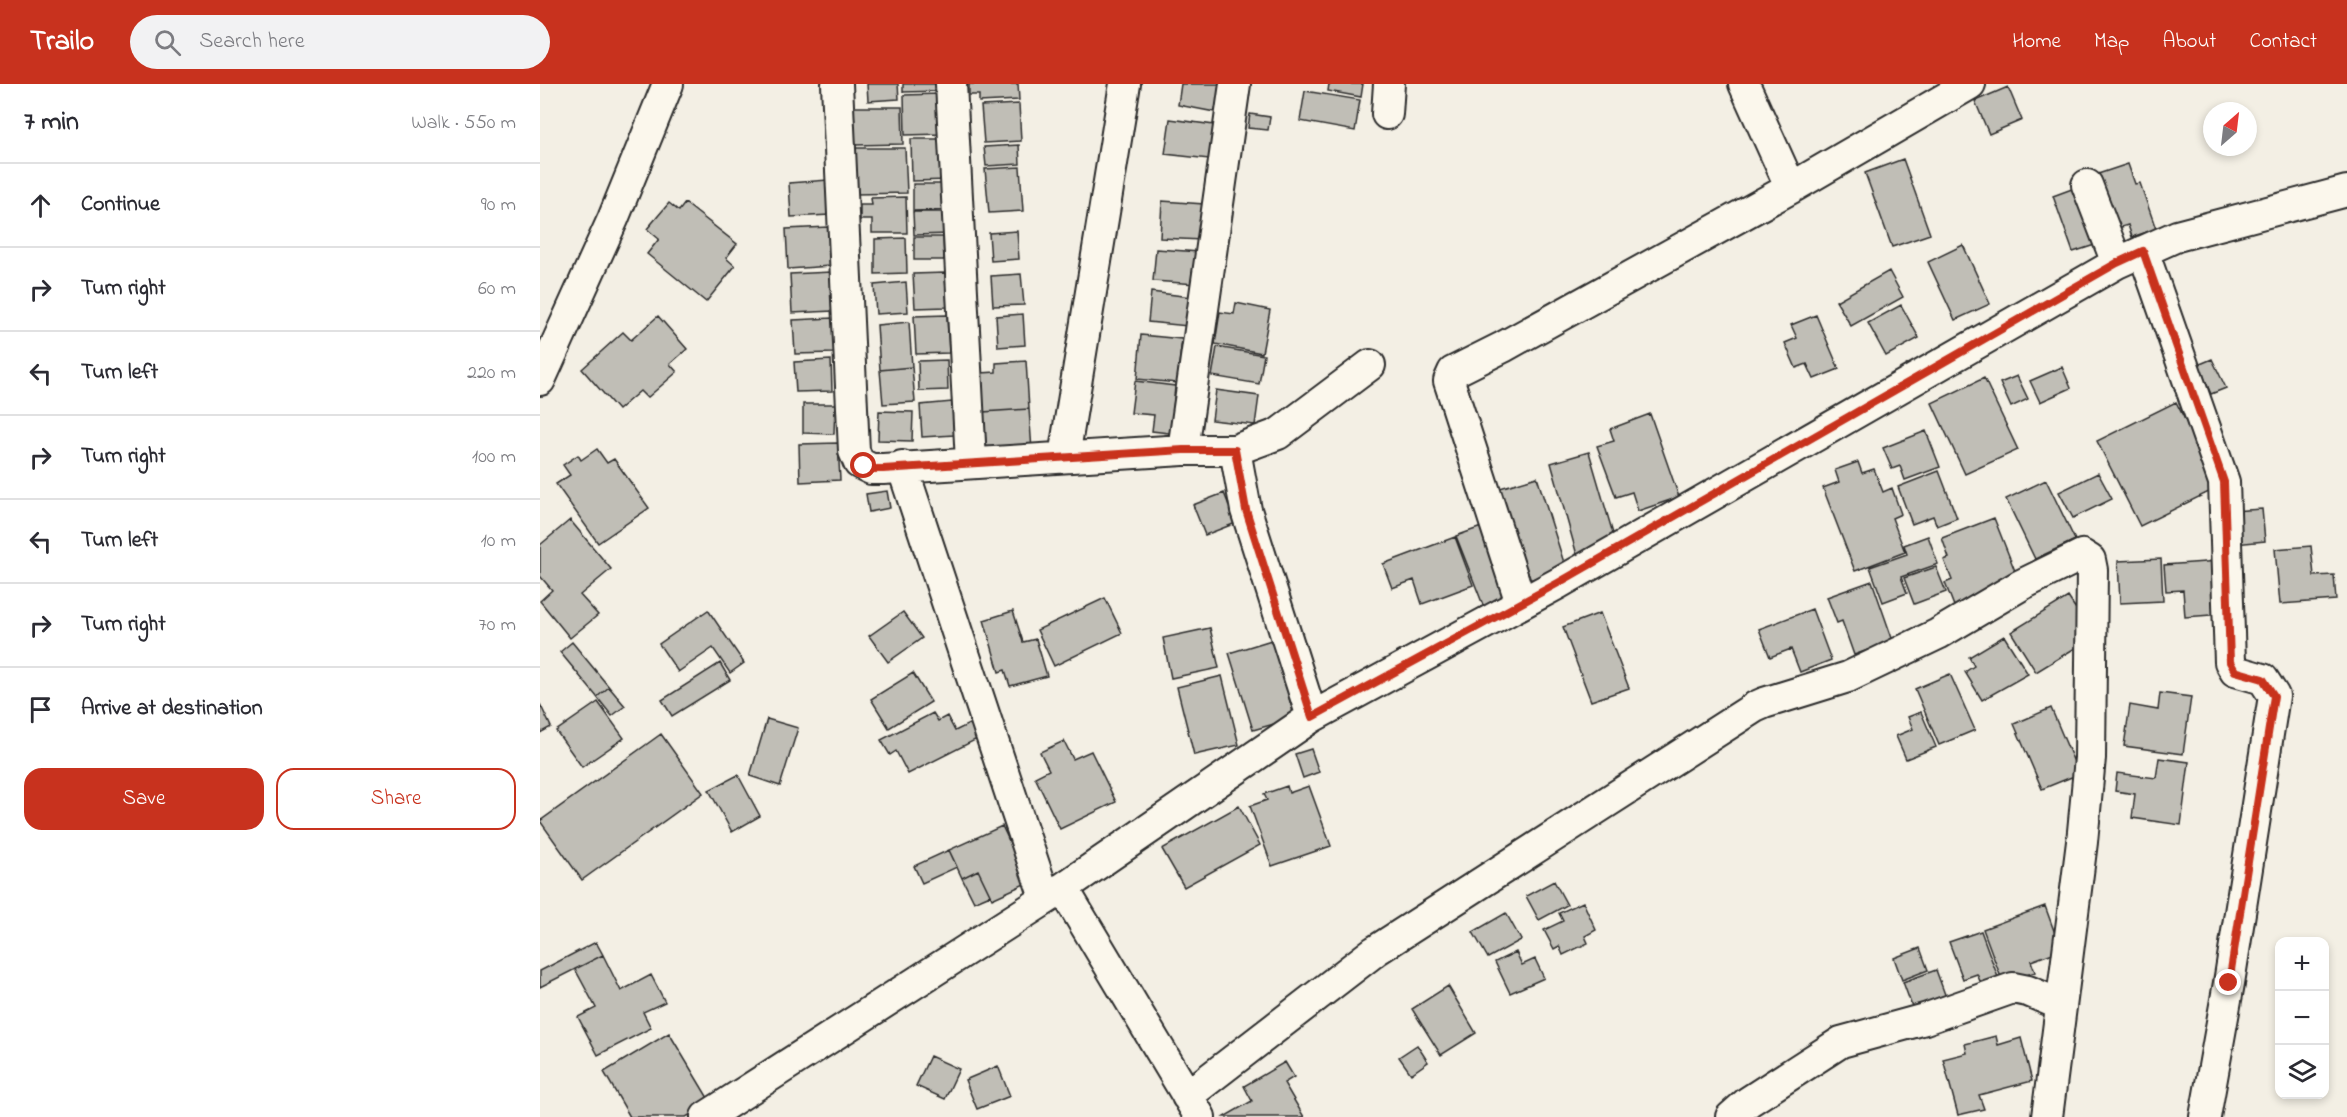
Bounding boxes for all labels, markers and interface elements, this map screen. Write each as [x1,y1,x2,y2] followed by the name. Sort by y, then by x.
[130,15,550,69] search box
[30,22,94,63] text: Trailo
[151,26,184,59] icon: search
[199,26,305,58] text: Search here
[2012,27,2061,57] text: Home
[2094,27,2129,57] text: Map
[2162,27,2216,57] text: About
[2249,27,2317,57] text: Contact
[2203,102,2257,156] north arrow
[24,104,79,142] text: 7 min
[411,109,516,138] text: Walk · 550 m
[24,189,57,222] icon: ahead
[81,189,160,221] text: Continue
[481,191,516,220] text: 90 m
[24,273,57,306] icon: right
[81,273,166,305] text: Turn right
[478,275,516,304] text: 60 m
[24,357,57,390] icon: left
[81,357,158,389] text: Turn left
[467,359,516,388] text: 220 m
[24,441,57,474] icon: right
[81,441,166,473] text: Turn right
[472,443,516,472] text: 100 m
[850,452,876,478] route start
[24,525,57,558] icon: left
[81,525,158,557] text: Turn left
[480,527,516,556] text: 10 m
[24,609,57,642] icon: right
[81,609,166,641] text: Turn right
[479,611,516,640] text: 70 m
[24,693,57,726] icon: arrive
[81,693,263,725] text: Arrive at destination
[24,768,264,830] button: Save
[276,768,516,830] button: Share
[2275,937,2329,1099] map controls
[2275,937,2329,991] button: +
[2215,969,2241,995] route end
[2275,991,2329,1045] button: −
[2275,1045,2329,1099] button: layers

